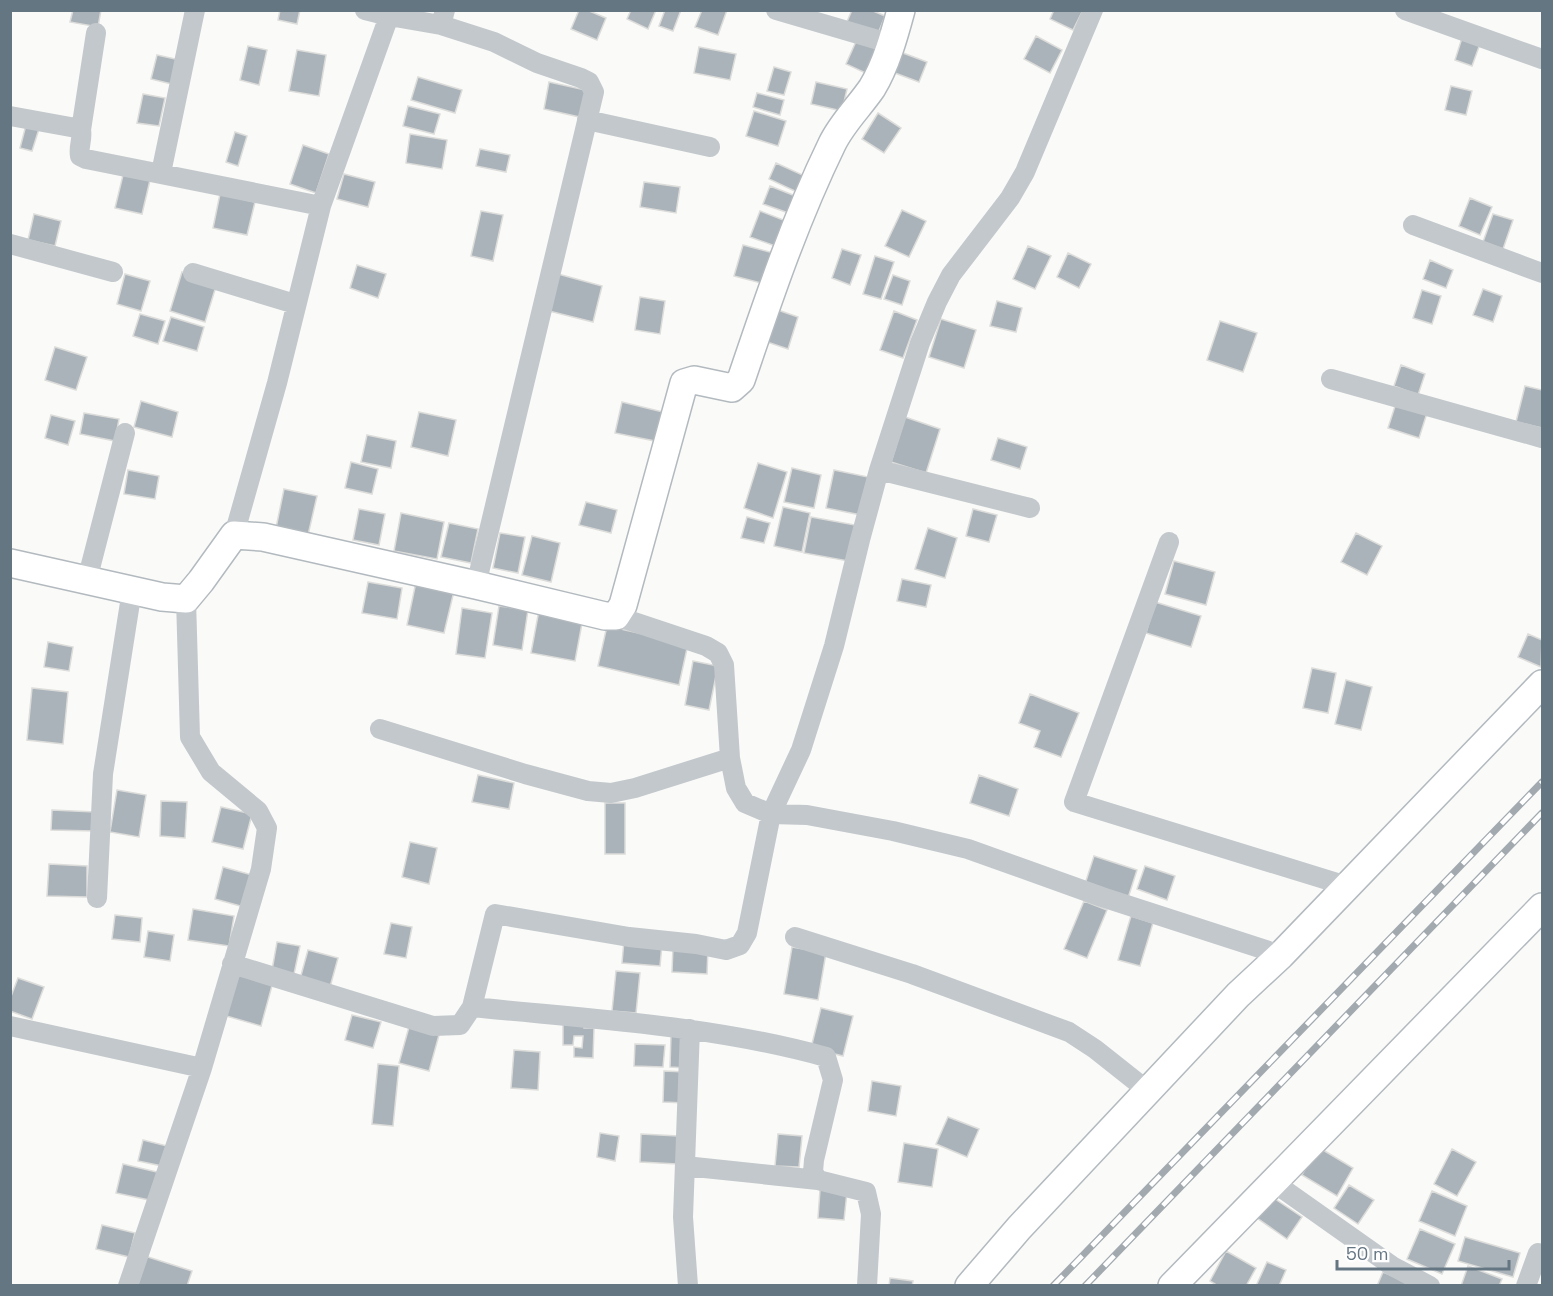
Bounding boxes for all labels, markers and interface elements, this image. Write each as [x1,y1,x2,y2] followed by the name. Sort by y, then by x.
[1337,1233,1510,1271] scale bar
[1346,1242,1388,1265] text: 50 m

